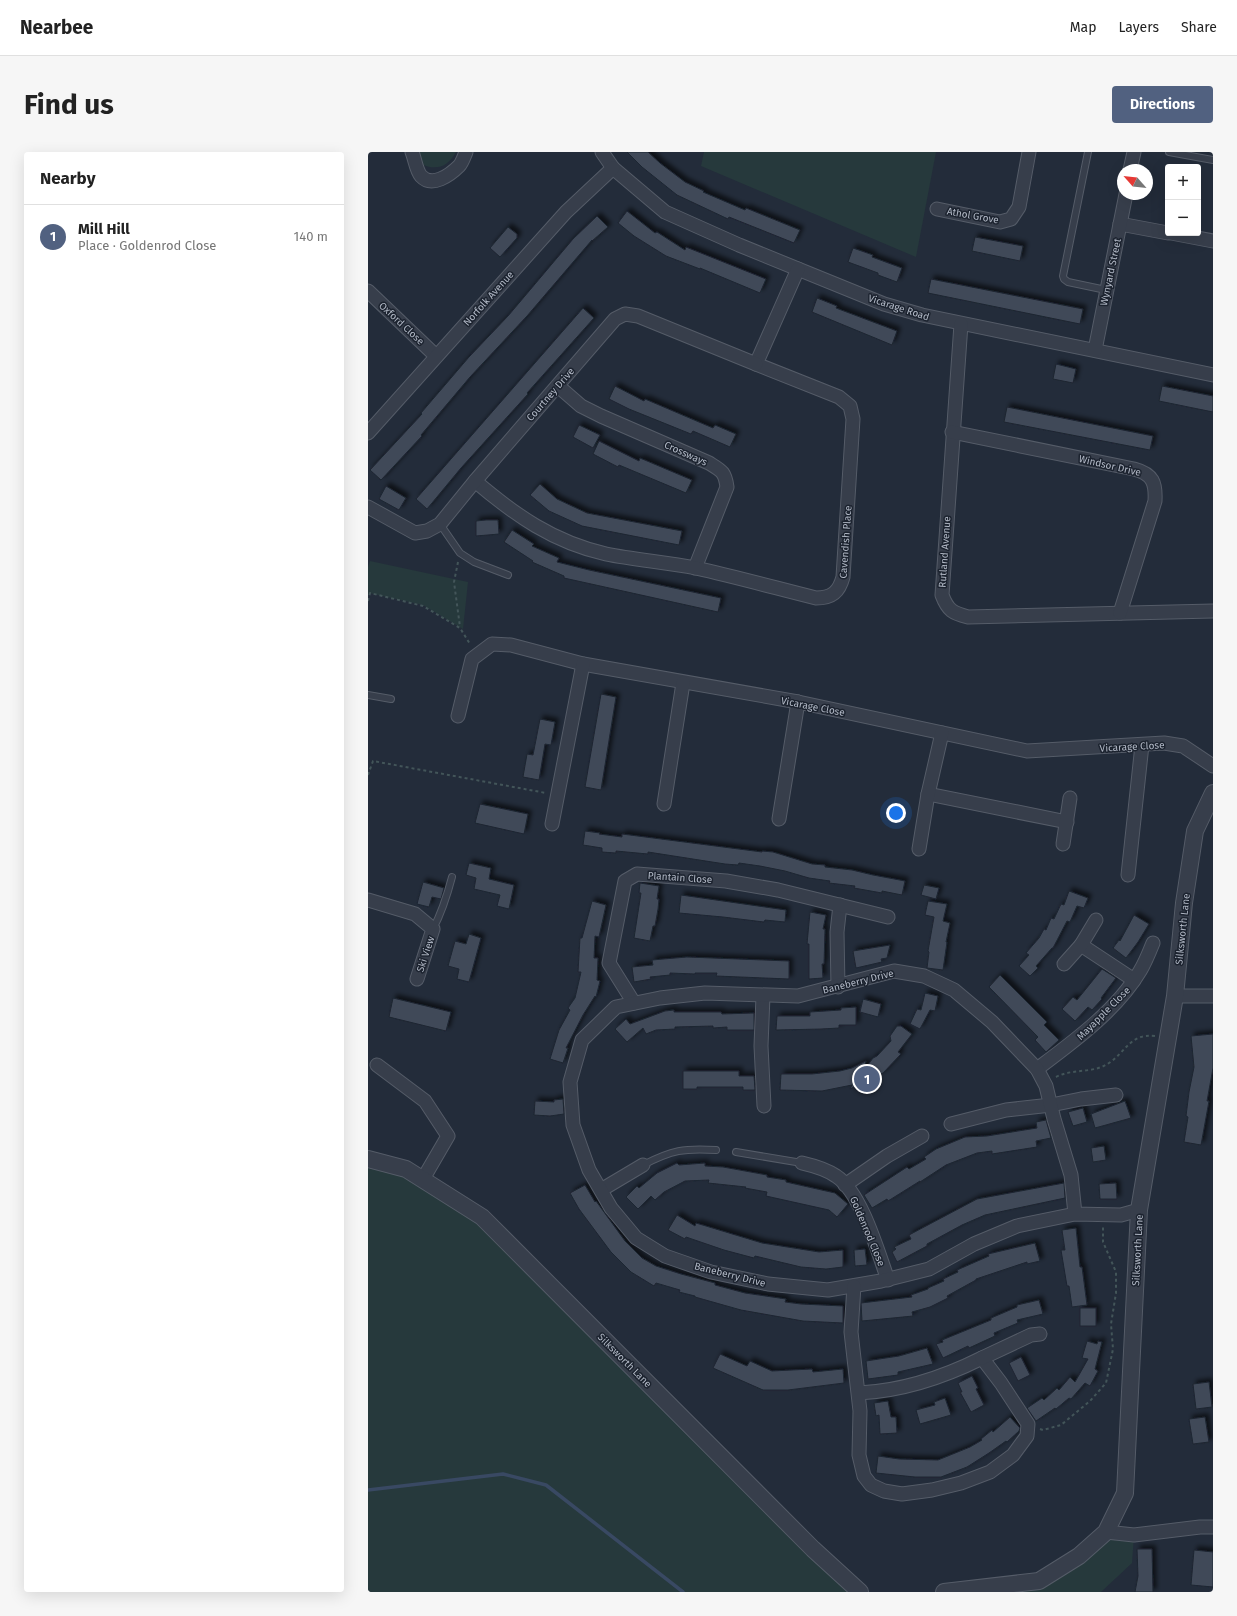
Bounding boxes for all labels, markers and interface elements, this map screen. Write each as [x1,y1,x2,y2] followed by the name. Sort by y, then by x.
[20,16,93,39] text: Nearbee
[1070,19,1096,36] text: Map
[1118,19,1159,36] text: Layers
[1181,19,1217,36] text: Share
[1112,86,1213,123] button: Directions
[24,88,114,121] text: Find us
[1117,164,1153,200] north arrow
[1165,164,1201,236] map controls
[1165,164,1201,200] button: +
[40,168,95,189] text: Nearby
[1165,200,1201,236] button: −
[946,206,1000,226] street label: Athol Grove
[78,220,130,238] text: Mill Hill
[50,229,56,244] text: 1
[294,229,328,244] text: 140 m
[1098,237,1124,307] street label: Wynyard Street
[78,238,216,253] text: Place · Goldenrod Close
[461,269,516,329] street label: Norfolk Avenue
[867,292,931,323] street label: Vicarage Road
[376,300,426,348] street label: Oxford Close
[524,366,577,424] street label: Courtney Drive
[662,439,709,469] street label: Crossways
[1078,453,1142,479] street label: Windsor Drive
[837,505,855,579] street label: Cavendish Place
[937,516,953,588] street label: Rutland Avenue
[780,695,846,719] street label: Vicarage Close
[1099,739,1165,755] street label: Vicarage Close
[886,803,906,823] your location
[647,870,713,886] street label: Plantain Close
[1173,893,1193,965] street label: Silksworth Lane
[415,935,437,974] street label: Ski View
[821,967,895,997] street label: Baneberry Drive
[1075,985,1133,1043] street label: Mayapple Close
[854,1064,880,1094] pin: 1
[847,1195,887,1268] street label: Goldenrod Close
[1130,1214,1146,1286] street label: Silksworth Lane
[693,1260,767,1290] street label: Baneberry Drive
[595,1331,654,1390] street label: Silksworth Lane

